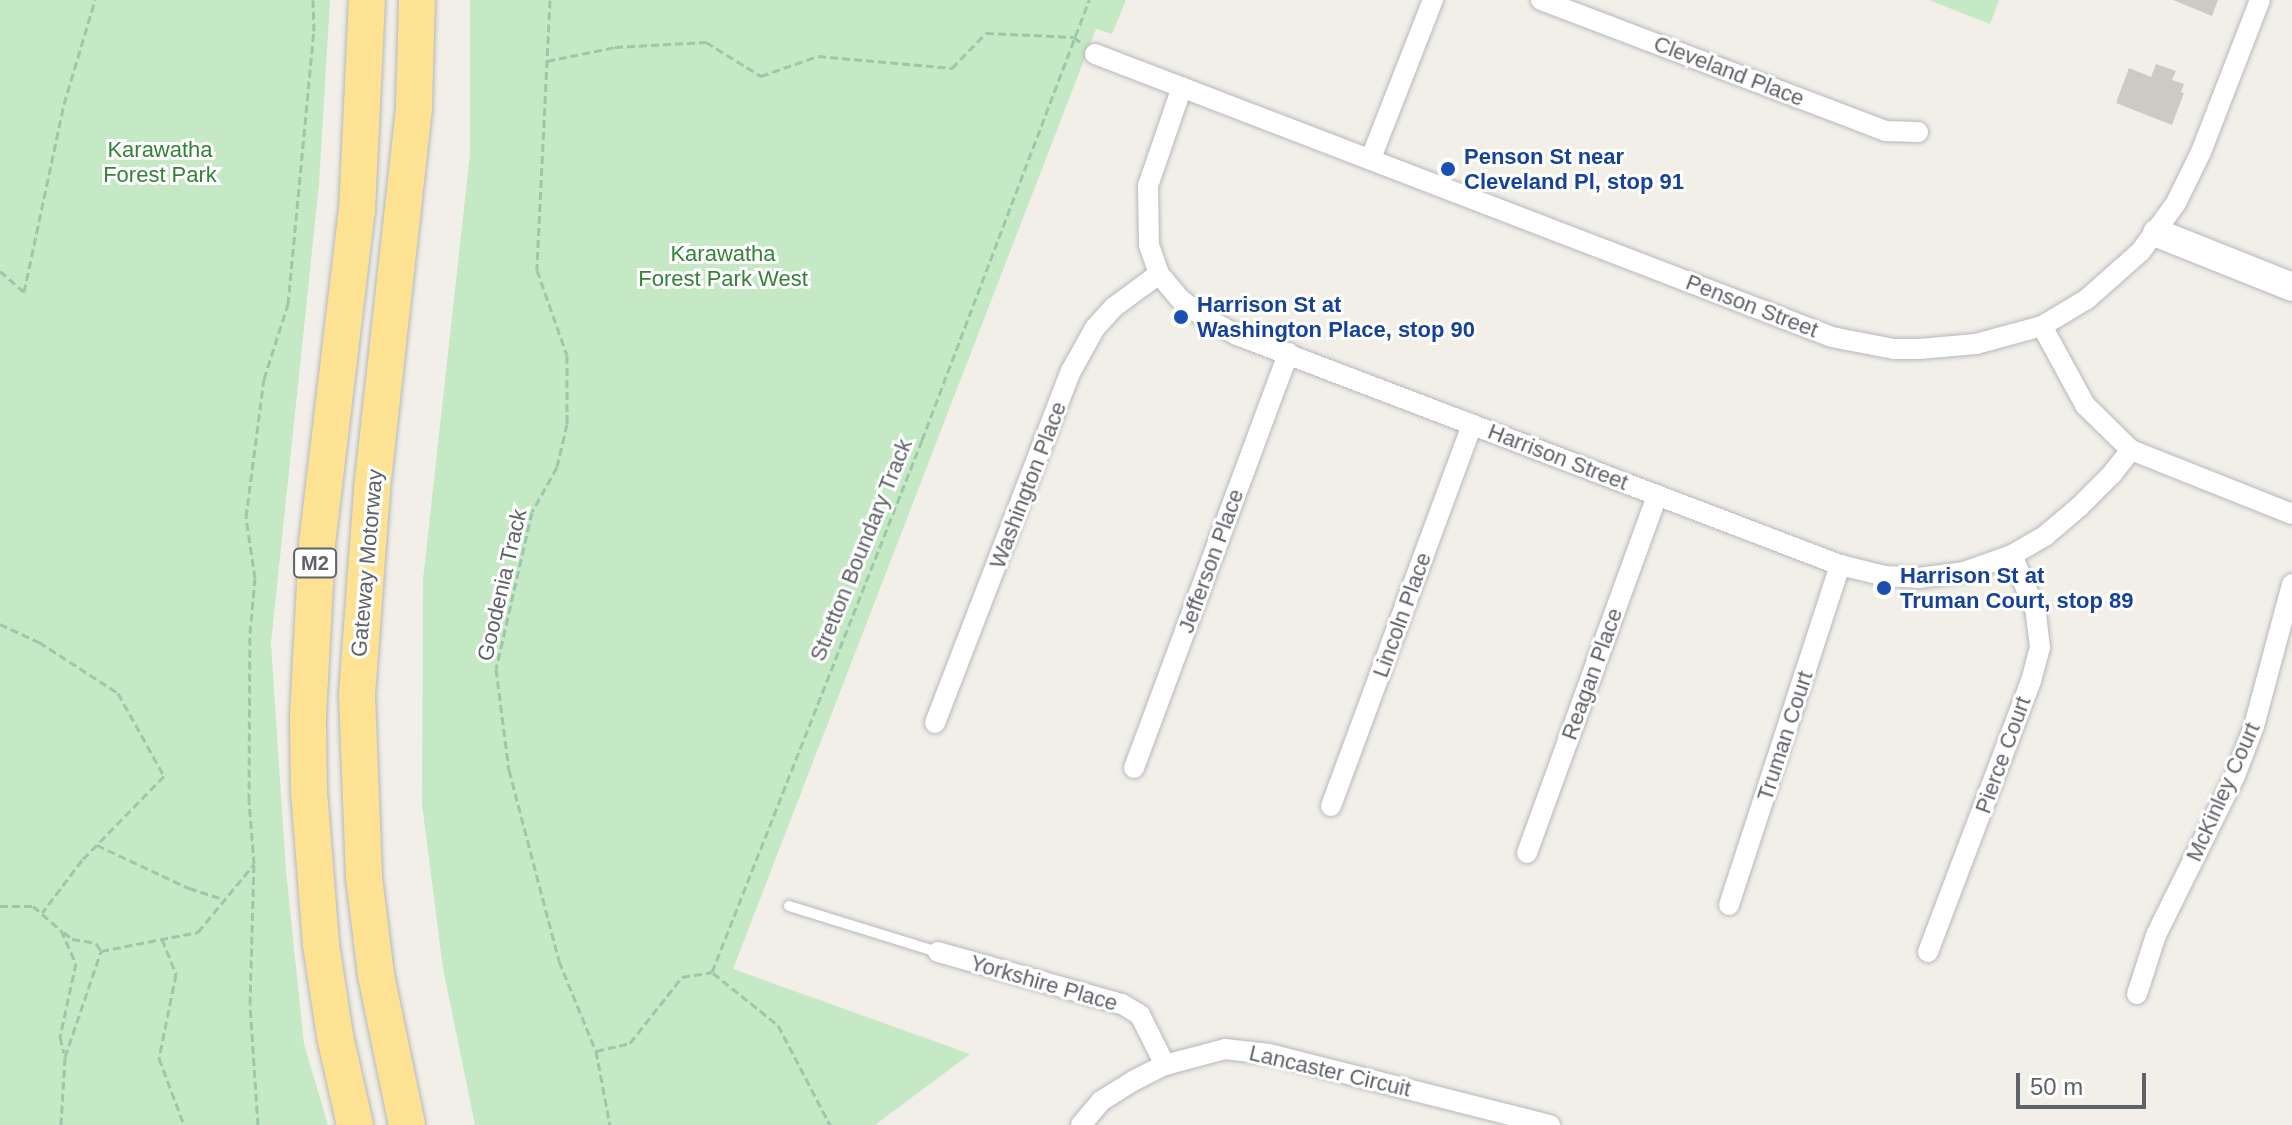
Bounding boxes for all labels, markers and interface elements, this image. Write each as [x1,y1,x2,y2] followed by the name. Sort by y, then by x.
[1650,30,1808,112] street label: Cleveland Place
[103,136,217,188] park label: Karawatha Forest Park
[1464,143,1684,194] place label: Penson St near Cleveland Pl, stop 91
[1439,160,1457,178] marker: Penson St near Cleveland Pl, stop 91
[638,240,808,292] park label: Karawatha Forest Park West
[1682,269,1822,343] street label: Penson Street
[1197,291,1475,342] place label: Harrison St at Washington Place, stop 90
[1172,308,1190,326] marker: Harrison St at Washington Place, stop 90
[984,398,1072,572] street label: Washington Place
[1484,418,1632,496] street label: Harrison Street
[804,435,918,665] street label: Stretton Boundary Track
[346,468,388,658] street label: Gateway Motorway
[1173,485,1249,637] street label: Jefferson Place
[472,506,532,664] street label: Goodenia Track
[293,547,337,579] road number: M2
[1367,549,1437,681] street label: Lincoln Place
[1900,562,2133,614] place label: Harrison St at Truman Court, stop 89
[1875,579,1893,597] marker: Harrison St at Truman Court, stop 89
[1556,605,1628,743] street label: Reagan Place
[1752,668,1818,804] street label: Truman Court
[1970,693,2036,817] street label: Pierce Court
[2181,719,2265,865] street label: McKinley Court
[967,949,1121,1017] street label: Yorkshire Place
[1247,1040,1413,1102] street label: Lancaster Circuit
[2020,1057,2150,1107] scale bar
[2030,1073,2083,1100] text: 50 m

